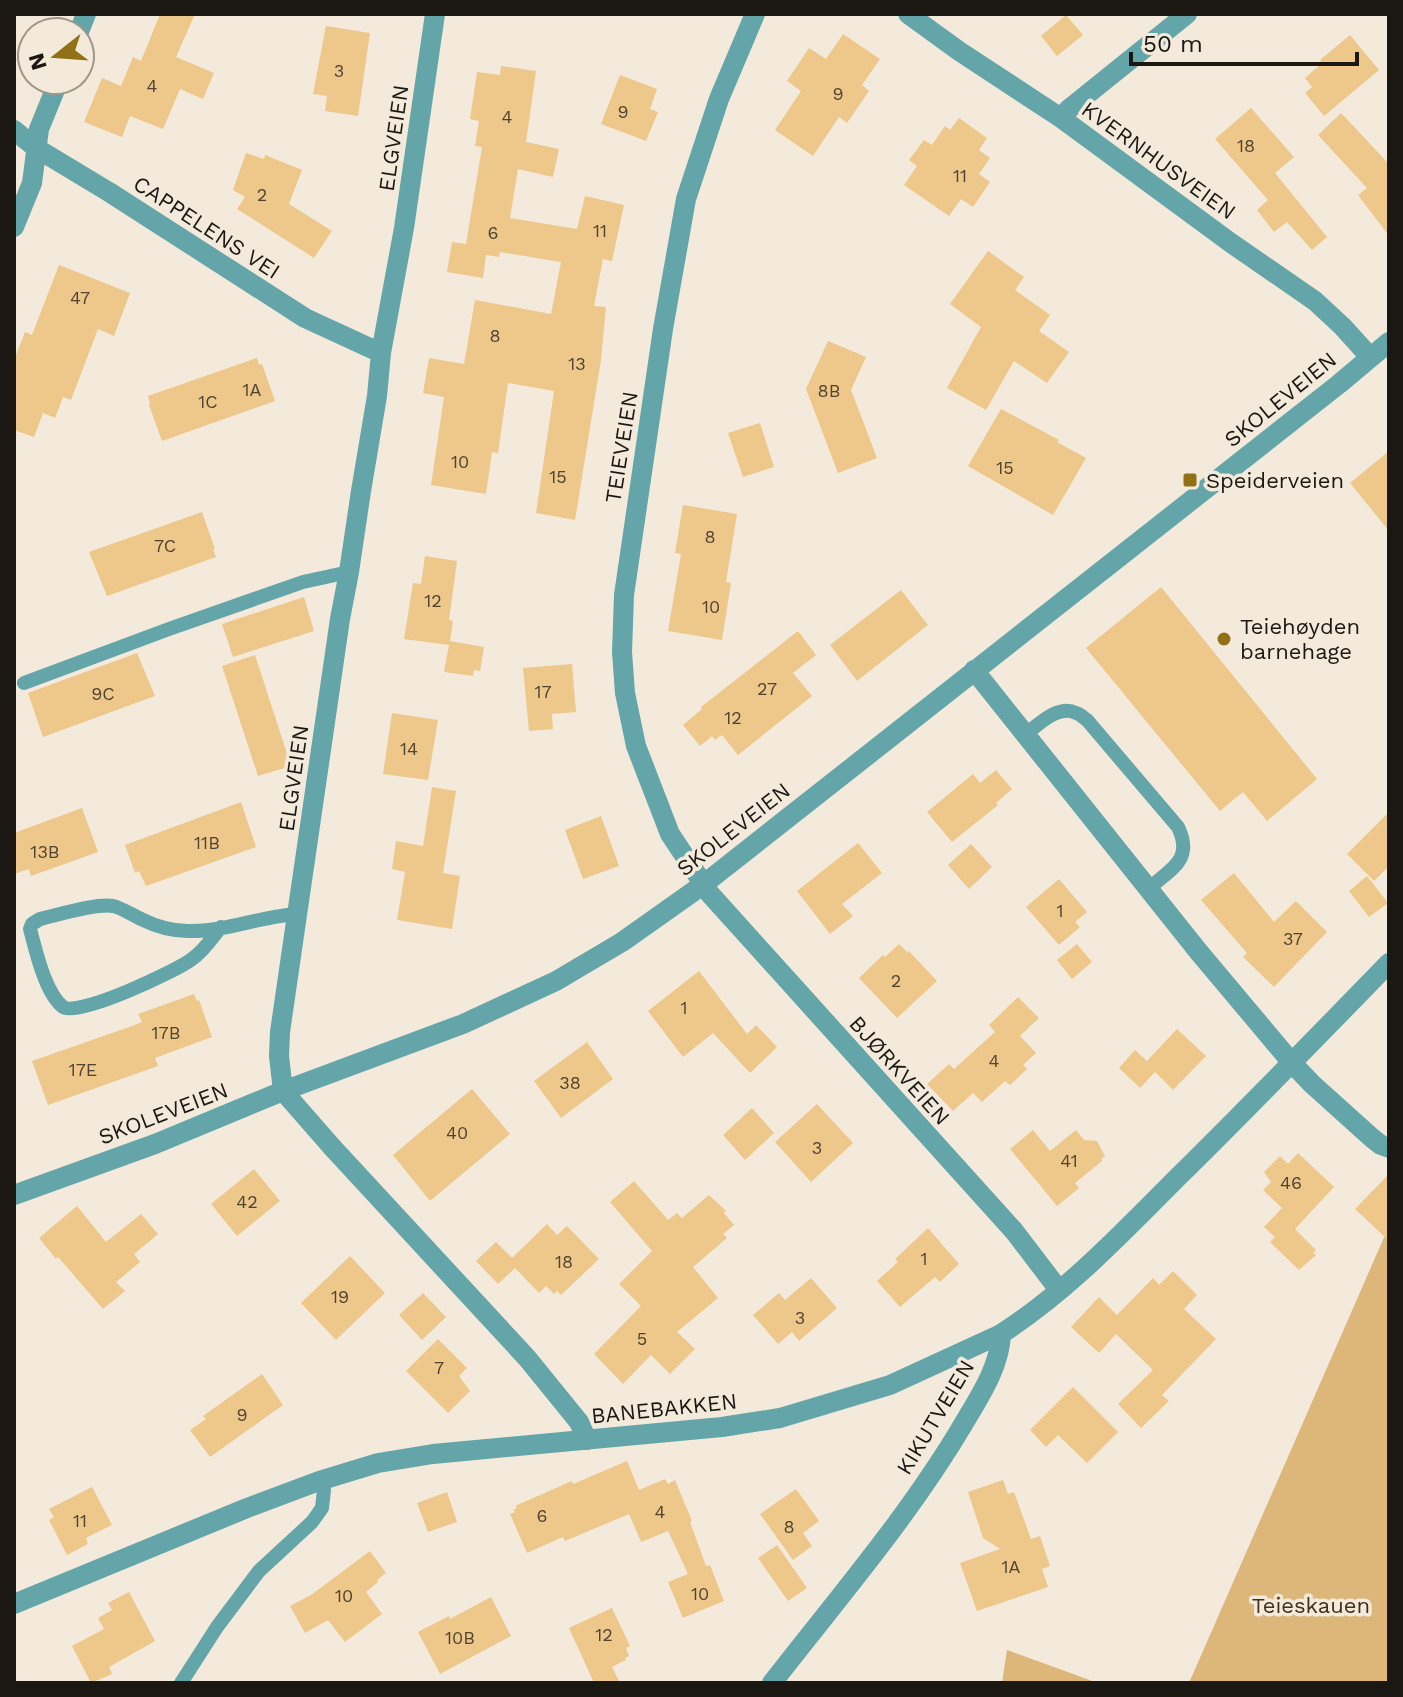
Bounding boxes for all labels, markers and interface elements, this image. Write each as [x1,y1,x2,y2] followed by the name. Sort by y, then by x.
[16,16,96,96] north arrow
[1131,16,1357,66] scale bar
[1143,30,1203,58] text: 50 m
[23,50,52,73] text: N
[334,60,344,81] house number: 3
[147,75,158,96] house number: 4
[374,83,413,193] street label: ELGVEIEN
[832,83,844,104] house number: 9
[1077,96,1241,225] street label: KVERNHUSVEIEN
[617,101,629,122] house number: 9
[502,106,513,127] house number: 4
[1237,135,1255,156] house number: 18
[953,165,967,186] house number: 11
[129,171,285,284] street label: CAPPELENS VEI
[257,184,267,205] house number: 2
[593,220,607,241] house number: 11
[488,222,498,243] house number: 6
[70,287,90,308] house number: 47
[489,325,501,346] house number: 8
[1219,347,1341,452] street label: SKOLEVEIEN
[568,353,586,374] house number: 13
[243,379,262,400] house number: 1A
[818,380,840,401] house number: 8B
[600,389,643,505] street label: TEIEVEIEN
[198,391,218,412] house number: 1C
[451,451,469,472] house number: 10
[996,457,1014,478] house number: 15
[549,466,567,487] house number: 15
[1206,468,1344,493] place label: Speiderveien
[1181,471,1199,489] marker: Speiderveien
[704,526,716,547] house number: 8
[154,535,176,556] house number: 7C
[424,590,442,611] house number: 12
[702,596,720,617] house number: 10
[1240,614,1360,664] place label: Teiehøyden barnehage
[1215,630,1233,648] marker: Teiehøyden barnehage
[757,678,777,699] house number: 27
[534,681,552,702] house number: 17
[91,683,115,704] house number: 9C
[724,707,742,728] house number: 12
[274,723,313,833] street label: ELGVEIEN
[400,738,418,759] house number: 14
[672,778,795,881] street label: SKOLEVEIEN
[194,832,220,853] house number: 11B
[30,841,60,862] house number: 13B
[1056,900,1064,921] house number: 1
[1283,928,1303,949] house number: 37
[891,970,901,991] house number: 2
[680,997,688,1018] house number: 1
[844,1011,955,1130] street label: BJØRKVEIEN
[152,1022,180,1043] house number: 17B
[989,1050,1000,1071] house number: 4
[69,1059,97,1080] house number: 17E
[559,1072,581,1093] house number: 38
[95,1077,231,1150] street label: SKOLEVEIEN
[446,1122,468,1143] house number: 40
[812,1137,822,1158] house number: 3
[1060,1150,1078,1171] house number: 41
[1280,1172,1302,1193] house number: 46
[236,1191,258,1212] house number: 42
[920,1248,928,1269] house number: 1
[555,1251,573,1272] house number: 18
[331,1286,349,1307] house number: 19
[795,1307,805,1328] house number: 3
[637,1328,647,1349] house number: 5
[891,1355,979,1479] street label: KIKUTVEIEN
[434,1357,444,1378] house number: 7
[590,1388,738,1429] street label: BANEBAKKEN
[236,1404,248,1425] house number: 9
[655,1501,666,1522] house number: 4
[537,1505,547,1526] house number: 6
[73,1510,87,1531] house number: 11
[783,1516,795,1537] house number: 8
[1002,1556,1021,1577] house number: 1A
[691,1583,709,1604] house number: 10
[335,1585,353,1606] house number: 10
[1252,1593,1370,1618] park label: Teieskauen
[595,1624,613,1645] house number: 12
[445,1627,475,1648] house number: 10B

